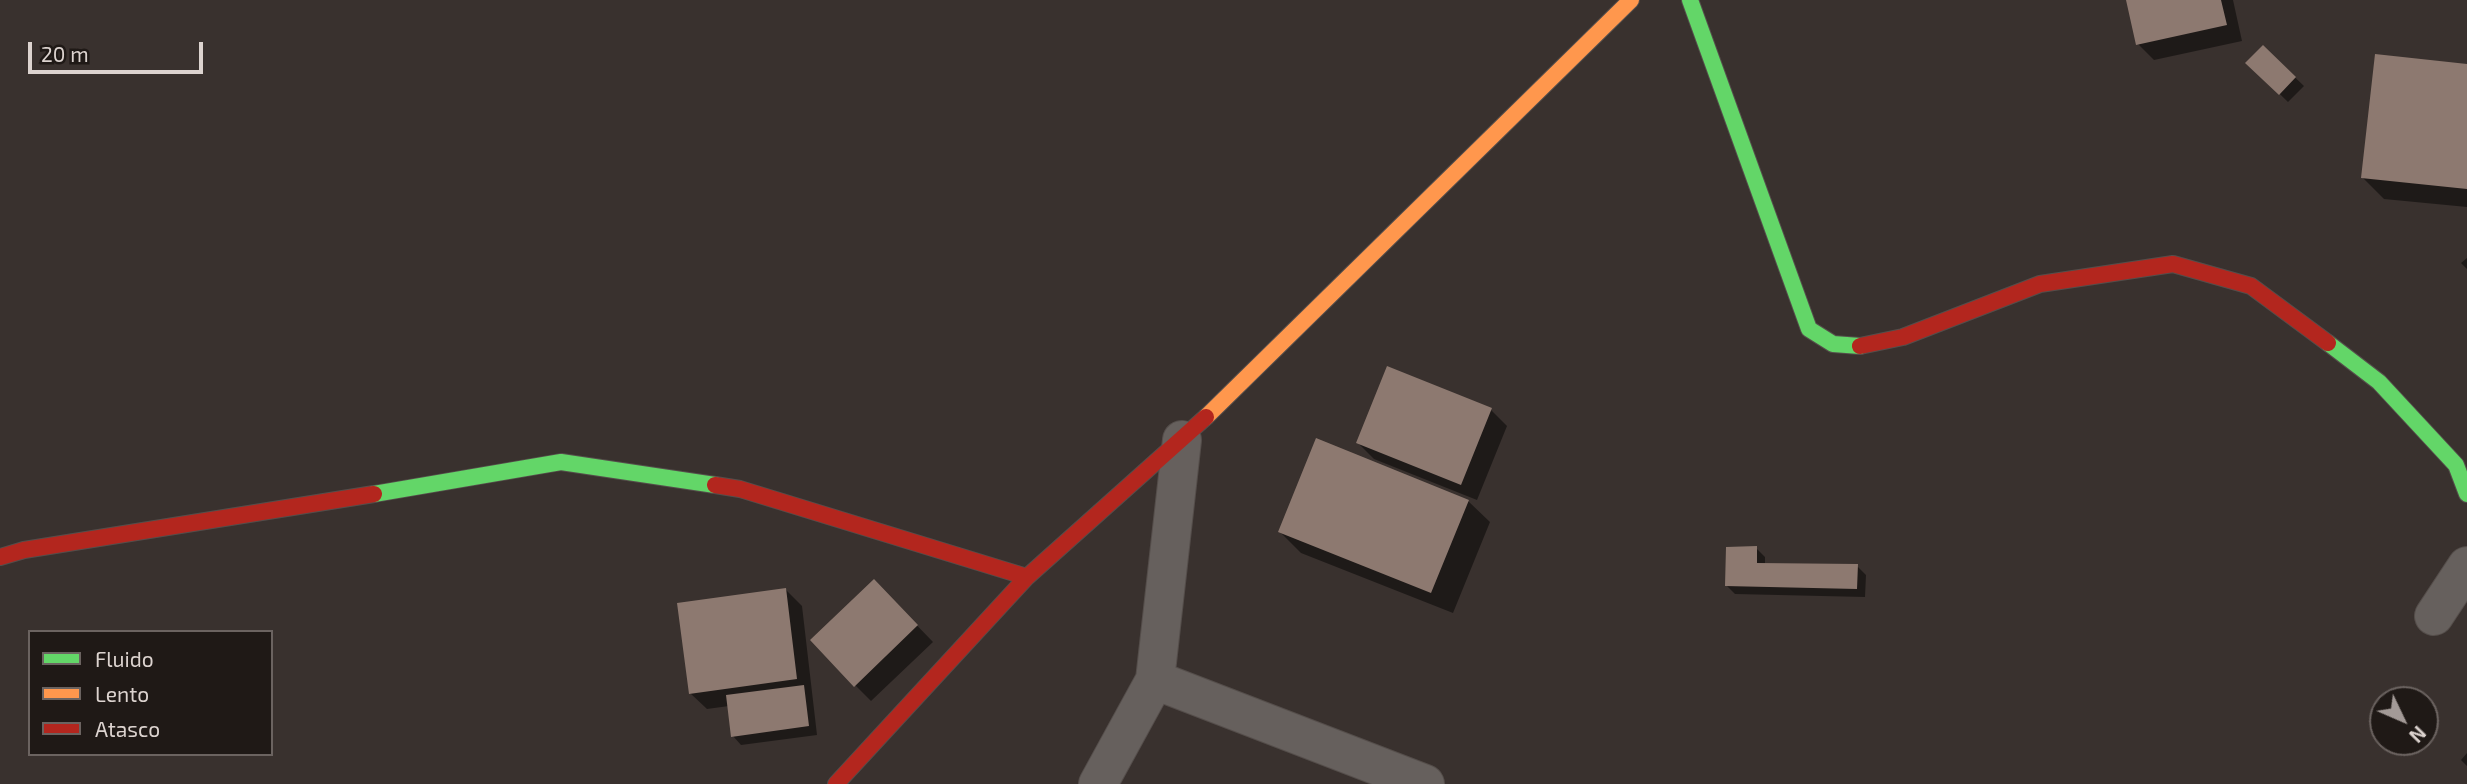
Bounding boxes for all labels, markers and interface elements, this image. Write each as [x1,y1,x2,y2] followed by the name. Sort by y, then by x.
[32,28,206,72] scale bar
[41,41,89,66] text: 20 m
[28,630,273,756] legend
[95,646,154,671] text: Fluido
[95,681,149,706] text: Lento
[2369,686,2439,756] north arrow
[95,716,160,741] text: Atasco
[2405,722,2431,747] text: N

